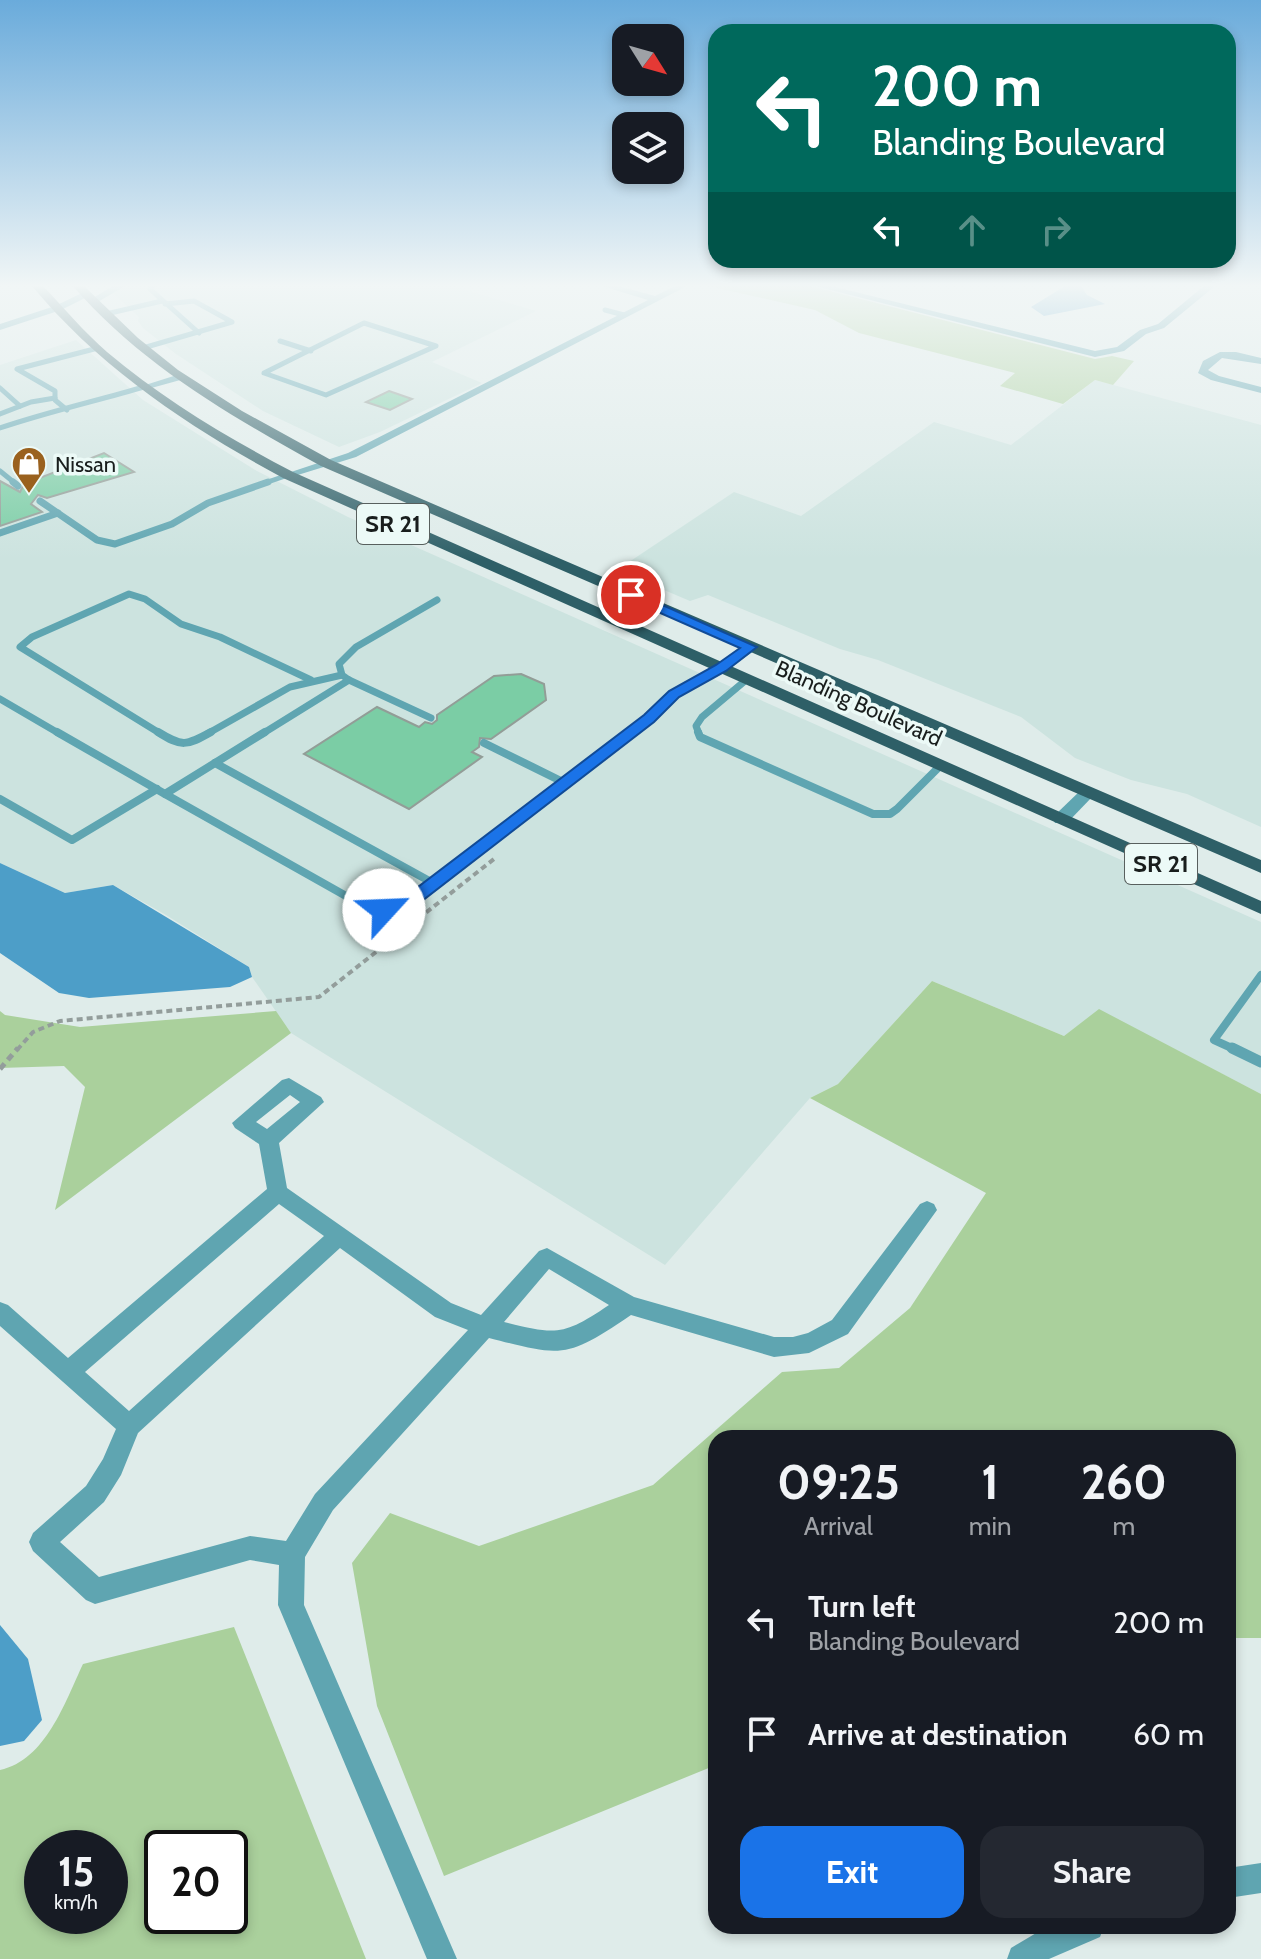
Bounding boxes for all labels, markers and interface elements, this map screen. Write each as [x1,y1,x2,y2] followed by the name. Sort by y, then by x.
[612,24,684,96] north arrow
[612,24,684,184] map controls
[872,52,1042,120] text: 200 m
[740,56,844,160] icon: left
[612,112,684,184] button: layers
[872,120,1165,164] text: Blanding Boulevard
[866,208,910,252] icon: left
[950,208,994,252] icon: ahead
[1034,208,1078,252] icon: right
[10,445,48,495] shop icon: Nissan
[55,451,116,478] place label: Nissan
[357,504,429,544] road number: SR 21
[597,561,665,629] pin
[609,573,653,617] icon: arrive
[771,655,946,752] street label: Blanding Boulevard
[1125,844,1197,884] road number: SR 21
[342,868,426,952] position arrow
[777,1453,900,1511] text: 09:25
[981,1453,999,1511] text: 1
[1081,1453,1167,1511] text: 260
[804,1510,873,1542] text: Arrival
[969,1510,1012,1542] text: min
[1112,1510,1135,1542] text: m
[808,1588,916,1625] text: Turn left
[740,1600,784,1644] icon: left
[1113,1604,1204,1641] text: 200 m
[808,1625,1020,1657] text: Blanding Boulevard
[740,1712,784,1756] icon: arrive
[808,1716,1068,1753] text: Arrive at destination
[1133,1716,1204,1753] text: 60 m
[740,1826,964,1918] button: Exit
[980,1826,1204,1918] button: Share
[144,1830,248,1934] speed limit sign: 20
[58,1847,94,1896] text: 15
[54,1890,98,1914] text: km/h

